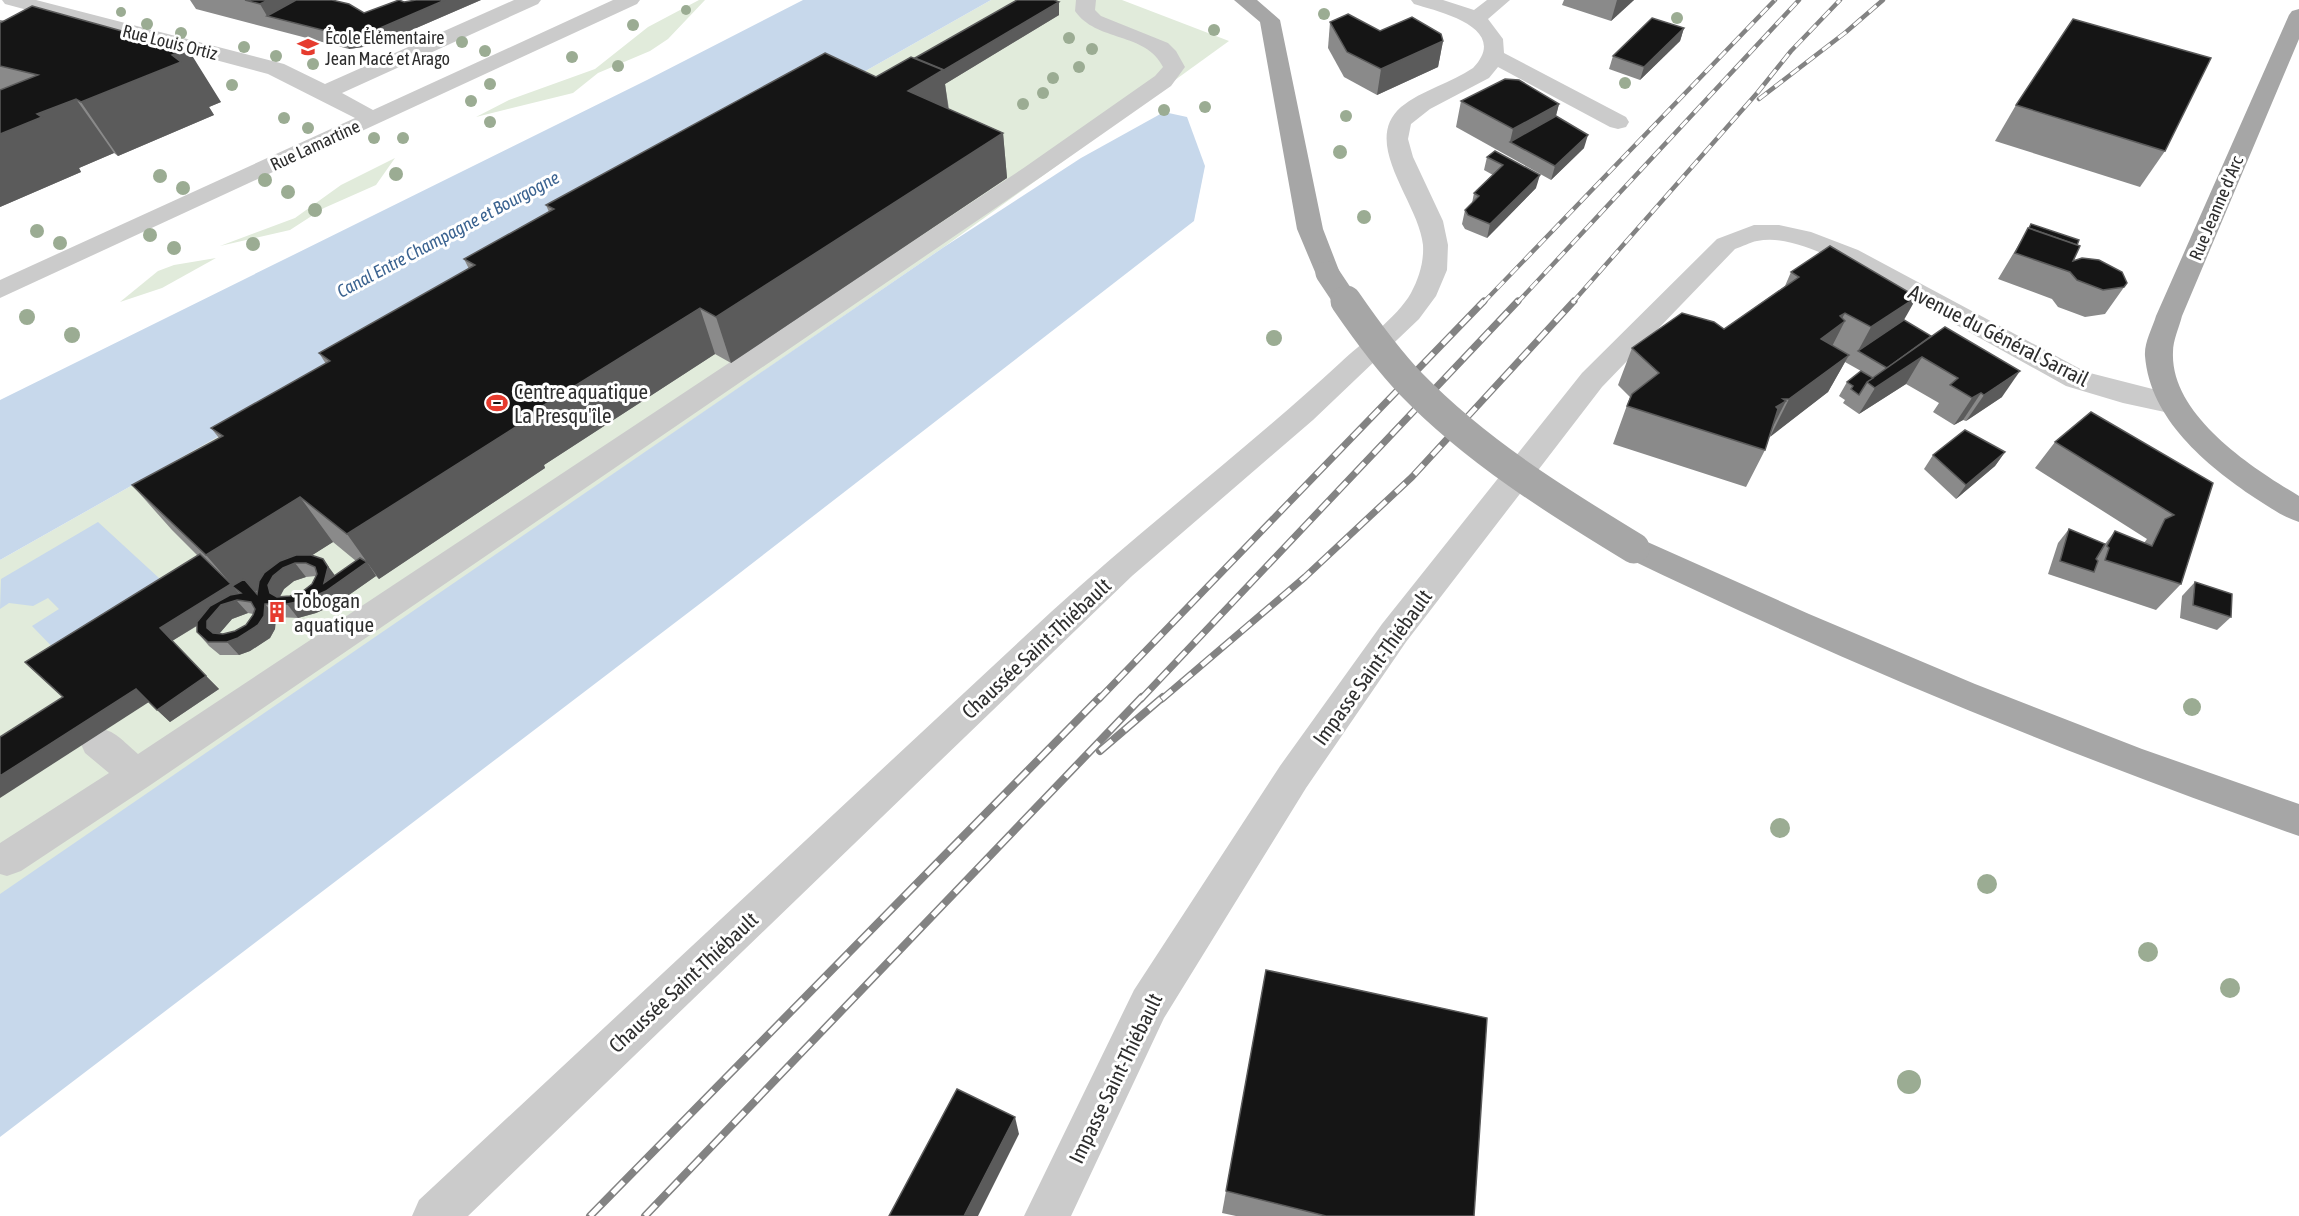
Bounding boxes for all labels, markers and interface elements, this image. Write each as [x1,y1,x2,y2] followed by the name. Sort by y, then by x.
[120,20,220,64] street label: Rue Louis Ortiz
[325,27,450,69] place label: École Élémentaire Jean Macé et Arago
[296,35,320,59] school or university icon: École Élémentaire Jean Macé et Arago
[267,115,363,175] street label: Rue Lamartine
[2185,152,2247,263] street label: Rue Jeanne d'Arc
[333,166,563,302] water label: Canal Entre Champagne et Bourgogne
[1905,279,2094,391] street label: Avenue du Général Sarrail
[514,379,648,427] place label: Centre aquatique La Presqu'île
[485,391,509,415] sports icon: Centre aquatique La Presqu'île
[957,573,1115,723] street label: Chaussée Saint-Thiébault
[1308,585,1436,749] street label: Impasse Saint-Thiébault
[294,588,374,636] place label: Tobogan aquatique
[265,600,289,624] building icon: Tobogan aquatique
[604,907,762,1057] street label: Chaussée Saint-Thiébault
[1063,989,1167,1167] street label: Impasse Saint-Thiébault

